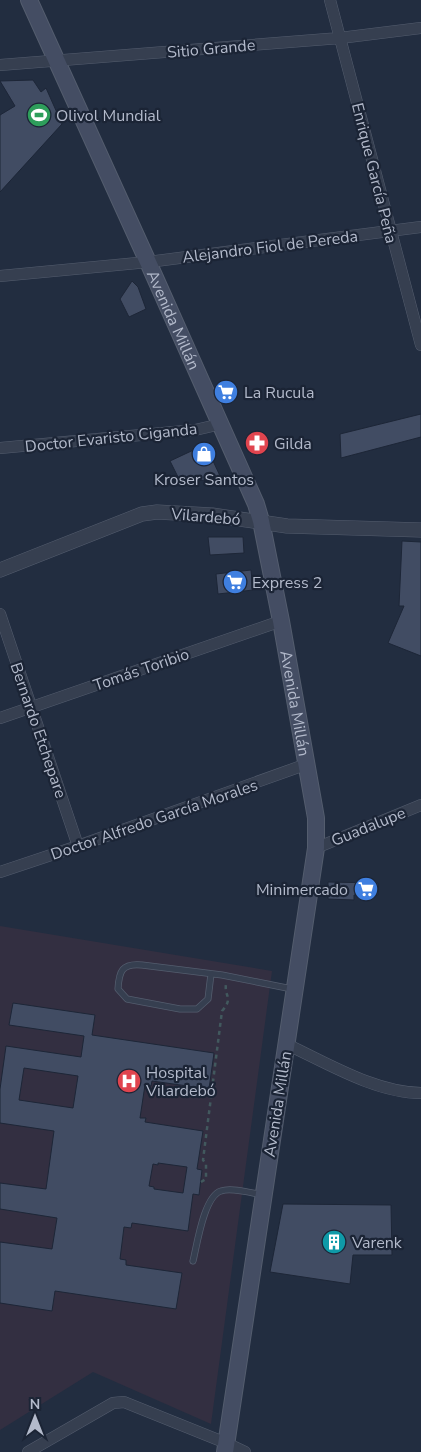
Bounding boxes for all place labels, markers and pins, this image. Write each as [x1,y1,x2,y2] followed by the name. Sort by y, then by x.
[26,102,52,128] sports icon: Olivol Mundial
[56,105,161,127] place label: Olivol Mundial
[213,379,239,405] supermarket icon: La Rucula
[244,382,315,404] place label: La Rucula
[244,430,270,456] pharmacy icon: Gilda
[274,433,312,455] place label: Gilda
[191,441,217,467] shop icon: Kroser Santos
[154,469,254,491] place label: Kroser Santos
[222,569,248,595] supermarket icon: Express 2
[252,572,322,594] place label: Express 2
[353,876,379,902] supermarket icon: Minimercado
[256,879,348,901] place label: Minimercado
[145,1062,216,1102] place label: Hospital Vilardebó
[116,1068,142,1094] hospital icon: Hospital Vilardebó
[321,1229,347,1255] building icon: Varenk
[351,1232,403,1254] place label: Varenk

